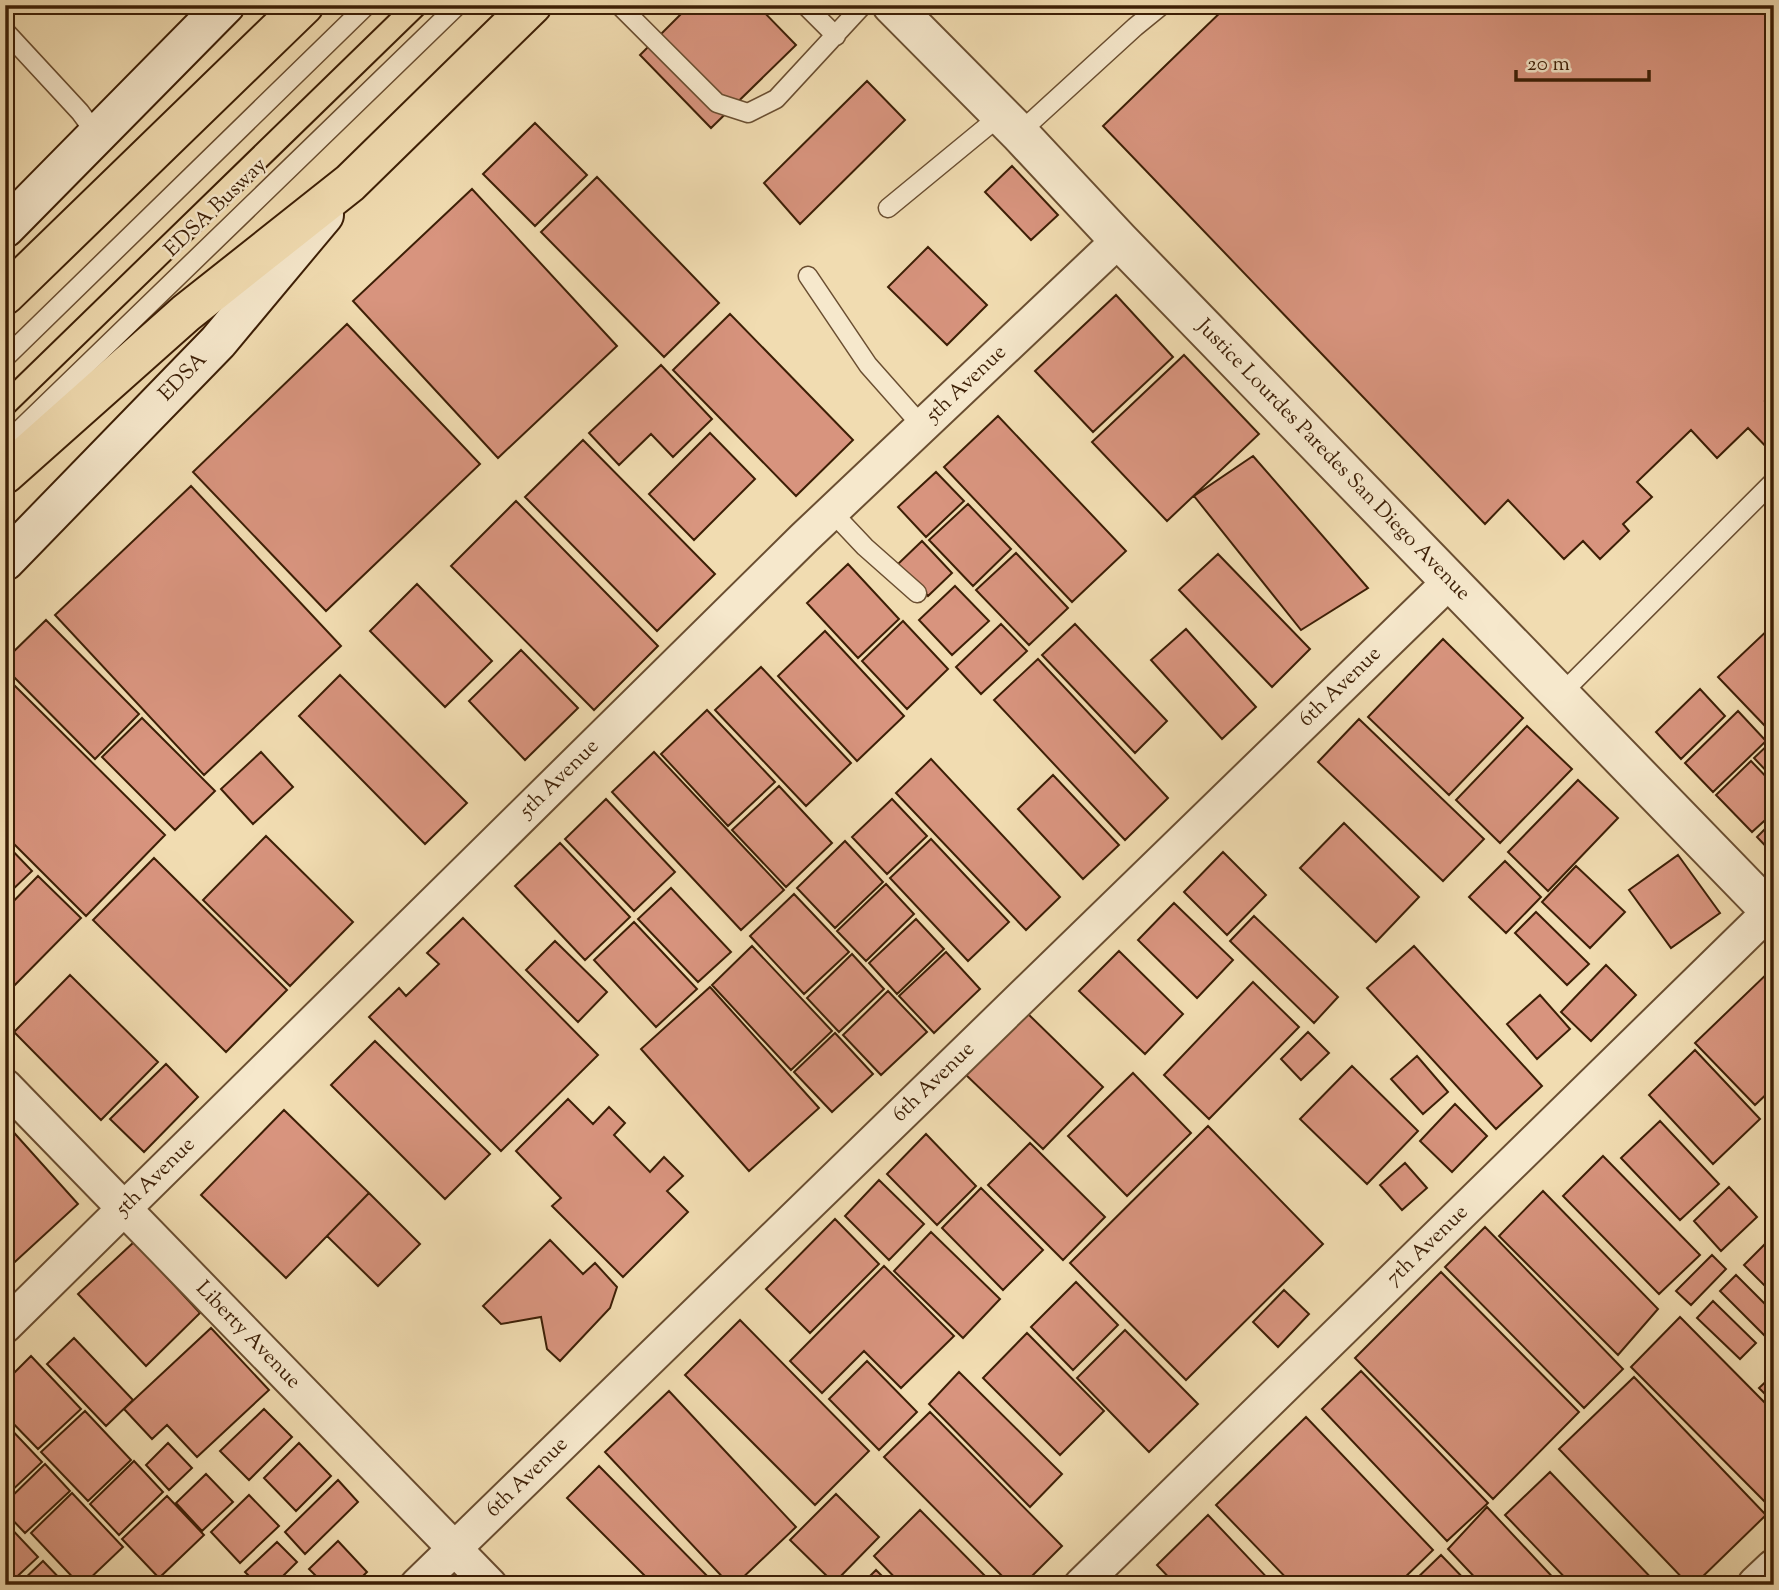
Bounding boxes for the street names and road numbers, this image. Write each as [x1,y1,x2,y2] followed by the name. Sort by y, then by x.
[158,151,274,265] street label: EDSA Busway
[1188,312,1477,608] street label: Justice Lourdes Paredes San Diego Avenue
[919,338,1014,431] street label: 5th Avenue
[152,346,215,409] street label: EDSA
[1293,640,1389,734] street label: 6th Avenue
[512,733,606,826] street label: 5th Avenue
[886,1035,982,1130] street label: 6th Avenue
[109,1131,203,1224] street label: 5th Avenue
[1380,1198,1476,1293] street label: 7th Avenue
[188,1275,307,1396] street label: Liberty Avenue
[479,1430,575,1525] street label: 6th Avenue

